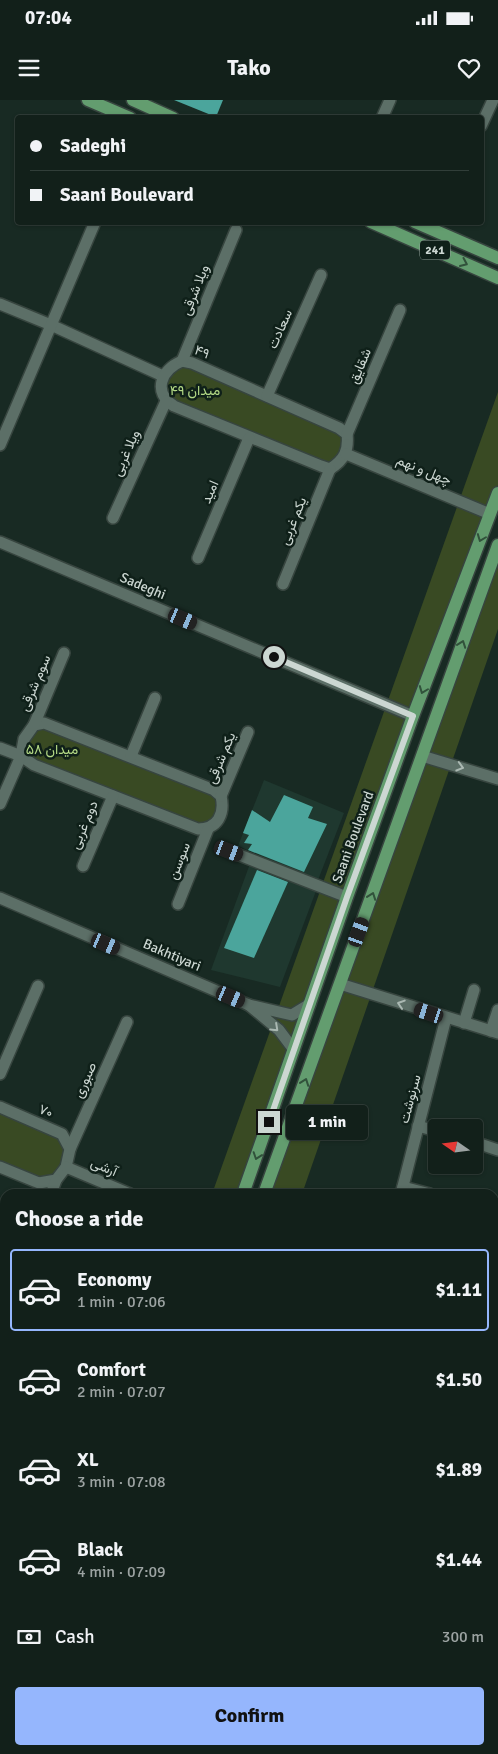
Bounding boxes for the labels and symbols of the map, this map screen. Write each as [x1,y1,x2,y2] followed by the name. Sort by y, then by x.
[420,240,450,260] road number: 241
[459,256,468,267] one-way arrow
[177,262,213,318] street label: ویلا شرقی
[264,307,296,351] street label: سعادت
[192,341,212,363] street label: ۴۹
[345,346,375,386] street label: شقایق
[170,382,220,399] park label: میدان ۴۹
[108,427,144,479] street label: ویلا غربی
[394,451,454,490] street label: چهل و نهم
[198,478,222,506] street label: امید
[276,494,310,548] street label: یکم غربی
[477,534,487,542] one-way arrow
[118,569,168,603] street label: Sadeghi
[166,606,199,632] car
[456,641,466,649] one-way arrow
[263,646,285,668] route start
[16,652,54,714] street label: سوم شرقی
[419,685,429,694] one-way arrow
[203,730,239,786] street label: یکم شرقی
[26,741,78,758] park label: میدان ۵۸
[455,762,464,772] one-way arrow
[328,789,378,885] street label: Saani Boulevard
[66,798,102,852] street label: دوم غربی
[212,839,245,863] car
[164,840,194,882] street label: سوسن
[366,892,376,901] one-way arrow
[346,915,371,949] car
[89,931,122,957] car
[140,935,204,975] street label: Bakhtiyari
[214,984,247,1010] car
[397,999,406,1009] one-way arrow
[412,1001,445,1025] car
[270,1022,279,1031] one-way arrow
[70,1059,100,1101] street label: صبوری
[395,1073,425,1125] street label: سرنوشت
[299,1078,309,1087] one-way arrow
[36,1100,56,1122] street label: ۷۰
[286,1104,369,1140] callout: 1 min
[258,1111,280,1133] route end
[428,1119,482,1174] north arrow
[252,1152,262,1160] one-way arrow
[88,1154,121,1181] street label: آرشی

